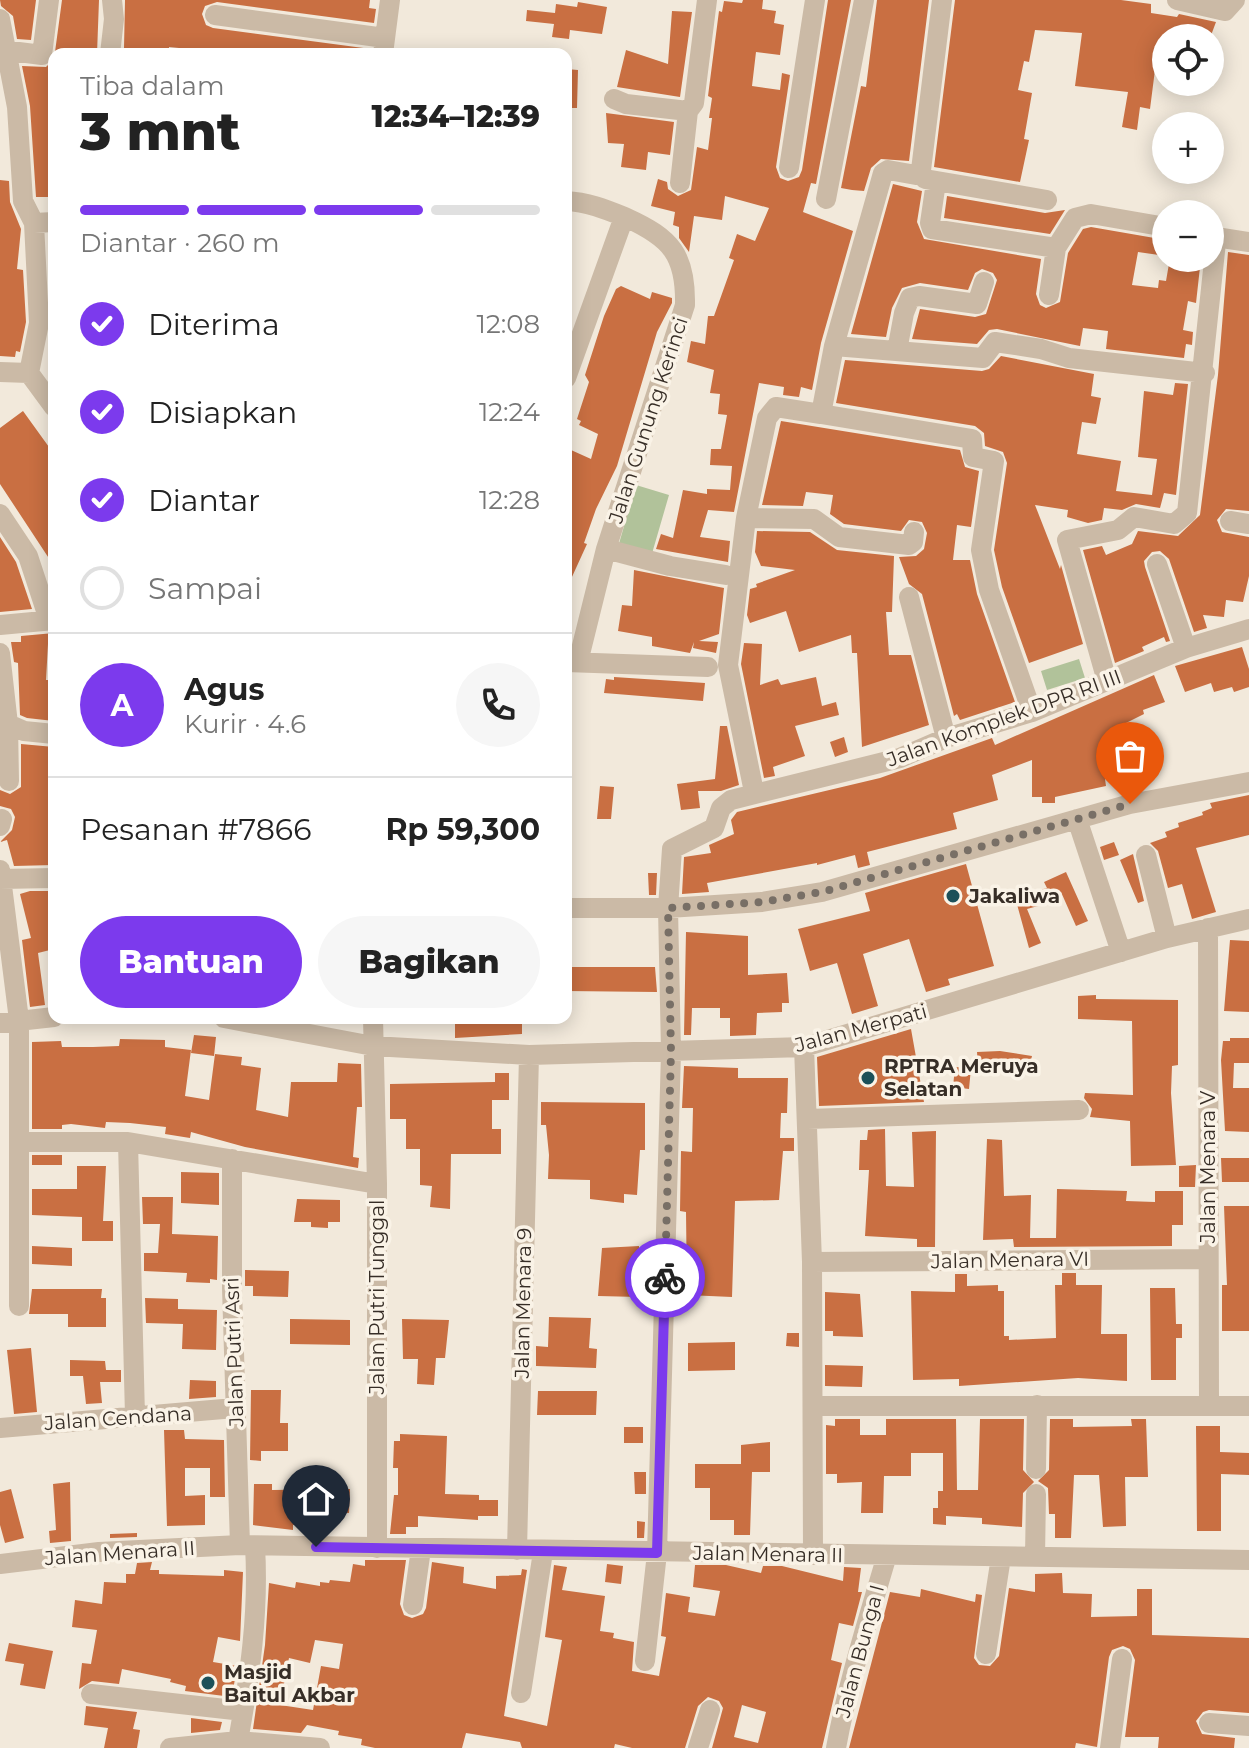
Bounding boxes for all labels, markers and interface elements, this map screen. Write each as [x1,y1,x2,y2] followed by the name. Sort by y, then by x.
[1152,24,1224,272] map controls
[1152,24,1224,96] button: locate
[80,70,225,102] text: Tiba dalam
[372,98,540,135] text: 12:34–12:39
[80,100,240,163] text: 3 mnt
[1152,112,1224,184] button: +
[1152,200,1224,272] button: −
[80,227,280,259] text: Diantar · 260 m
[80,302,124,346] icon: check
[148,306,280,343] text: Diterima
[477,308,540,340] text: 12:08
[603,314,693,527] street label: Jalan Gunung Kerinci
[80,390,124,434] icon: check
[148,394,297,431] text: Disiapkan
[479,396,540,428] text: 12:24
[80,478,124,522] icon: check
[148,482,260,519] text: Diantar
[479,484,540,516] text: 12:28
[148,570,262,607] text: Sampai
[456,663,540,747] button: phone
[883,664,1125,772] street label: Jalan Komplek DPR RI III
[184,671,264,708] text: Agus
[111,687,133,724] text: A
[184,708,306,740] text: Kurir · 4.6
[1096,722,1164,804] pin
[1108,734,1152,778] icon: bag
[80,811,311,848] text: Pesanan #7866
[386,811,540,848] text: Rp 59,300
[968,884,1060,908] place label: Jakaliwa
[944,887,962,905] marker: Jakaliwa
[80,916,302,1008] button: Bantuan
[318,916,540,1008] button: Bagikan
[791,999,930,1057] street label: Jalan Merpati
[884,1054,1039,1101] place label: RPTRA Meruya Selatan
[859,1069,877,1087] marker: RPTRA Meruya Selatan
[1196,1091,1220,1244] street label: Jalan Menara V
[365,1200,389,1395] street label: Jalan Putri Tunggal
[510,1227,536,1380] street label: Jalan Menara 9
[625,1238,705,1318] courier
[930,1247,1089,1273] street label: Jalan Menara VI
[643,1256,687,1300] icon: bike
[219,1277,249,1428] street label: Jalan Putri Asri
[42,1401,193,1435] street label: Jalan Cendana
[282,1465,350,1547] pin
[294,1477,338,1521] icon: home
[43,1536,196,1570] street label: Jalan Menara II
[692,1541,843,1567] street label: Jalan Menara II
[830,1582,889,1721] street label: Jalan Bunga I
[224,1660,355,1707] place label: Masjid Baitul Akbar
[199,1674,217,1692] marker: Masjid Baitul Akbar

